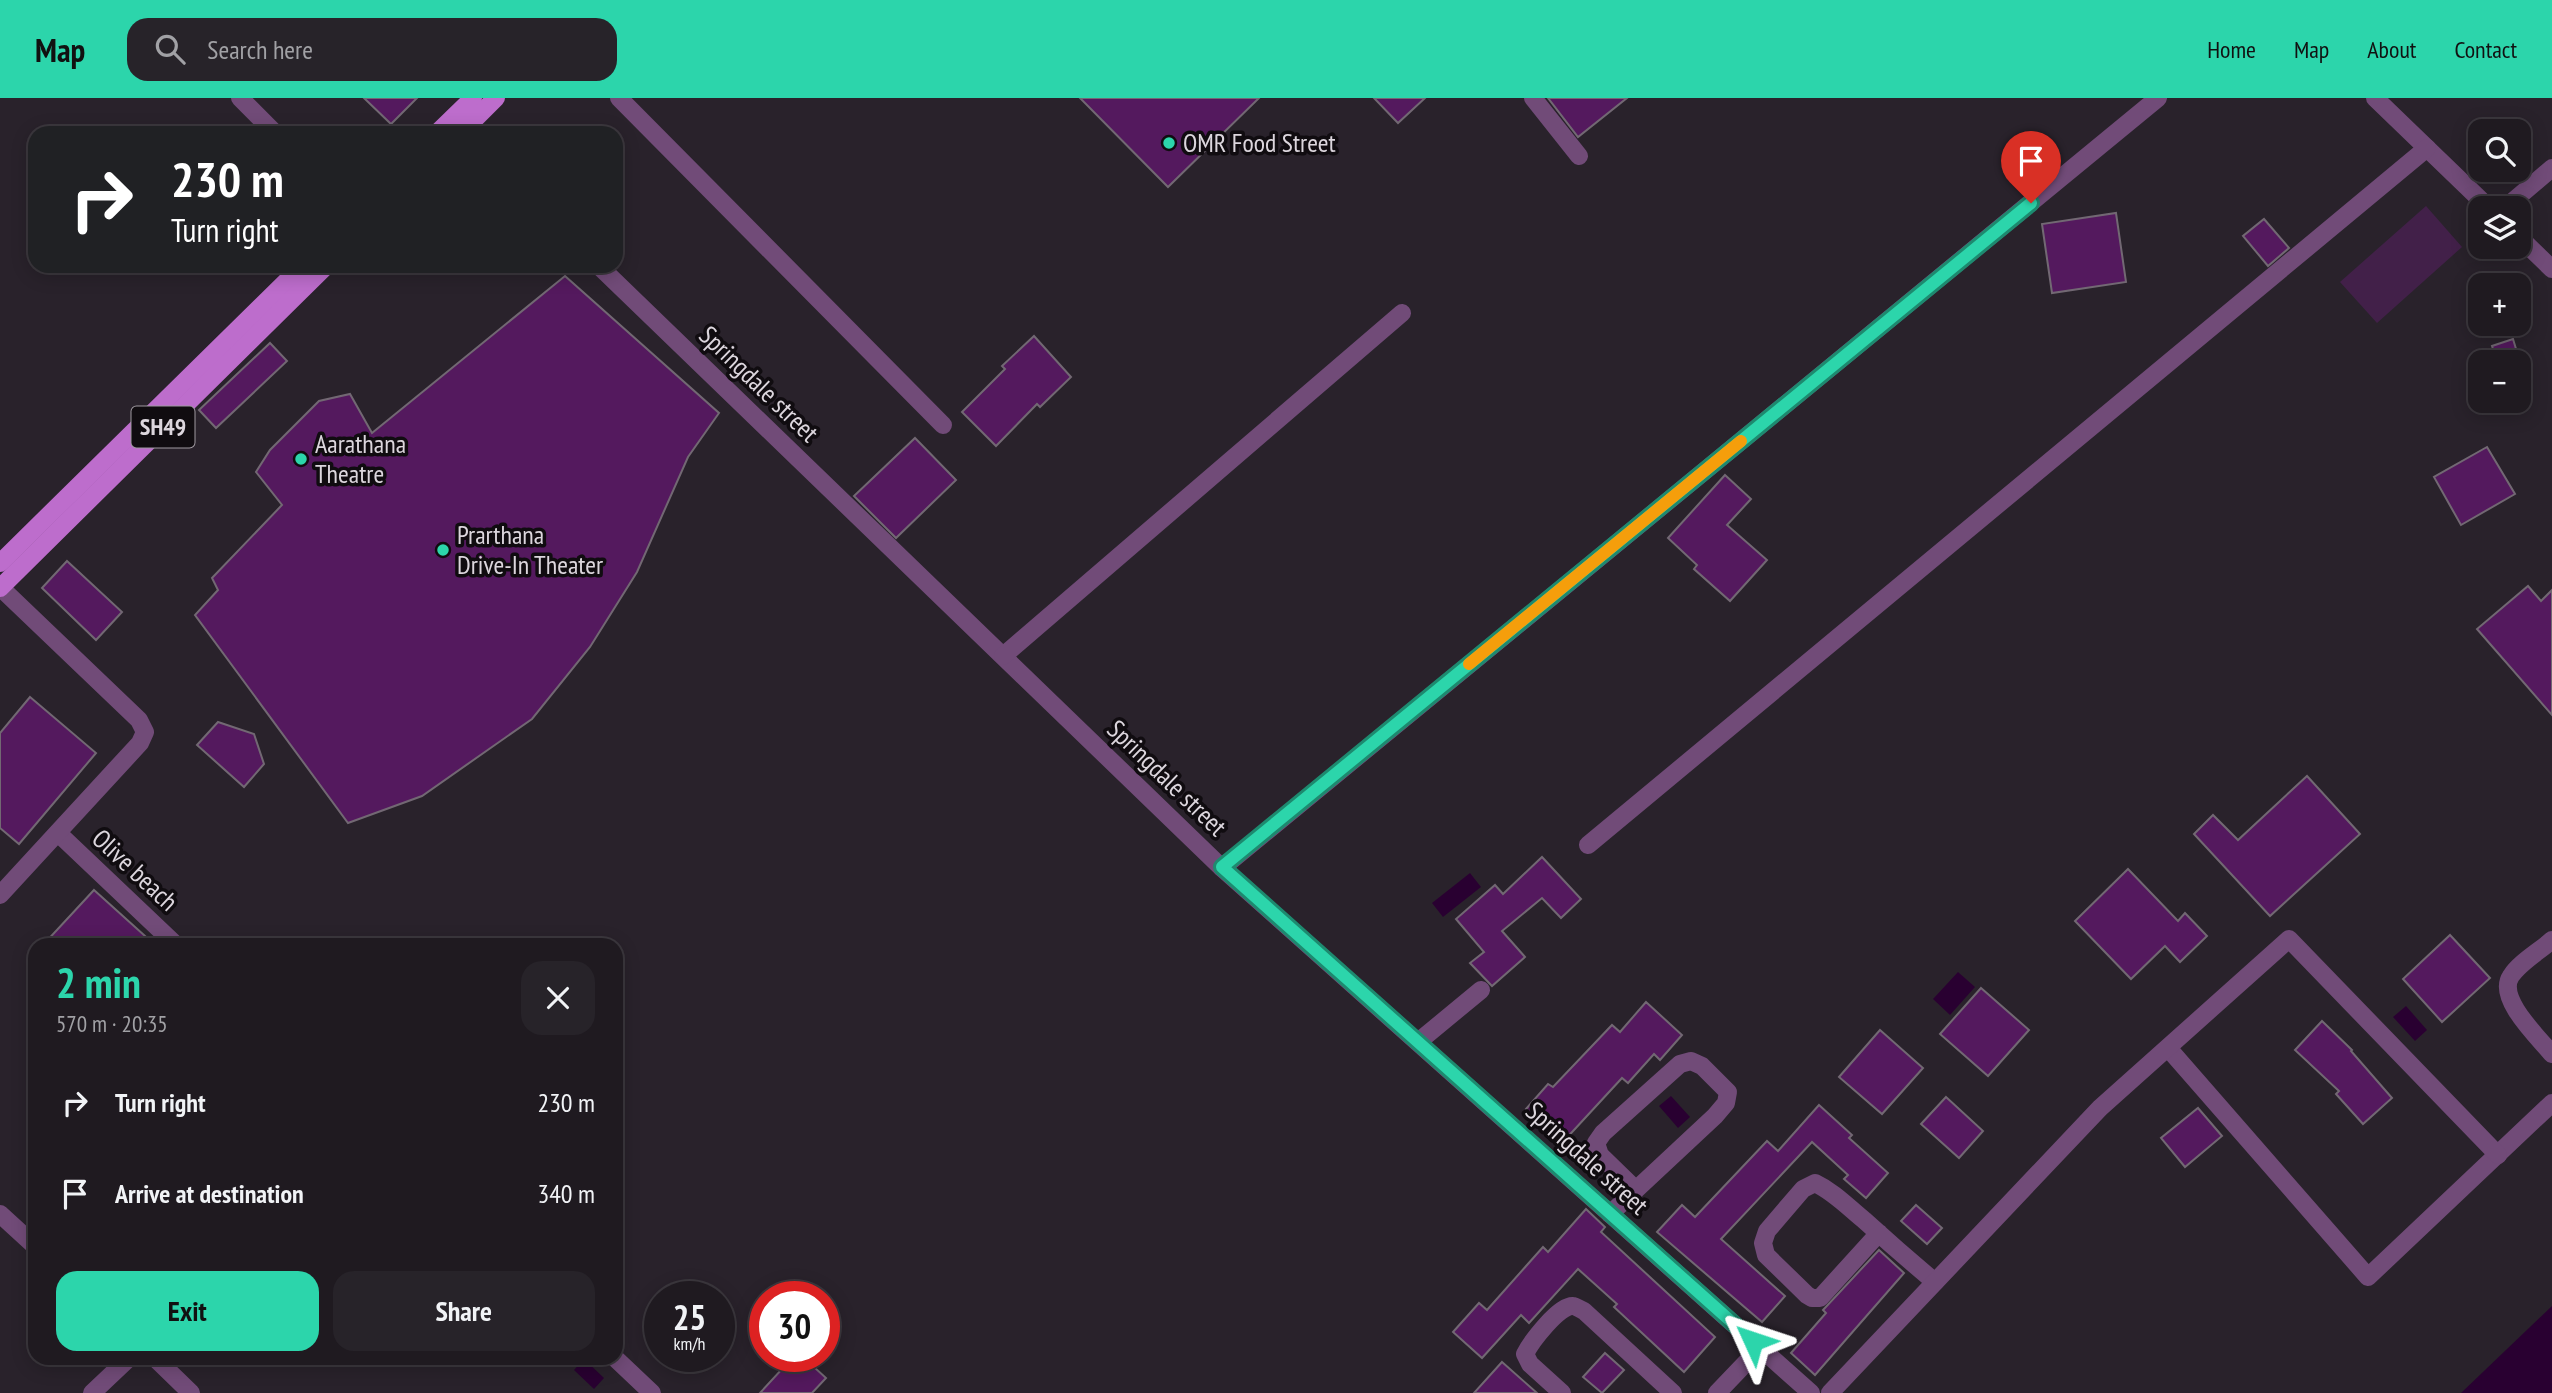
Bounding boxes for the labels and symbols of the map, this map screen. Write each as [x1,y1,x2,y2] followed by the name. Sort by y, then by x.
[1183,126,1336,159] place label: OMR Food Street
[2001,131,2061,203] pin
[1161,135,1177,151] marker: OMR Food Street
[693,319,826,449] street label: Springdale street
[132,406,194,448] road number: SH49
[315,427,406,490] place label: Aarathana Theatre
[293,451,309,467] marker: Aarathana Theatre
[457,518,603,581] place label: Prarthana Drive-In Theater
[435,542,451,558] marker: Prarthana Drive-In Theater
[1101,713,1234,843] street label: Springdale street
[86,822,185,918] street label: Olive beach
[1519,1094,1655,1221] street label: Springdale street
[749,1281,840,1372] speed limit sign: 30
[1716,1304,1790,1378] position arrow

